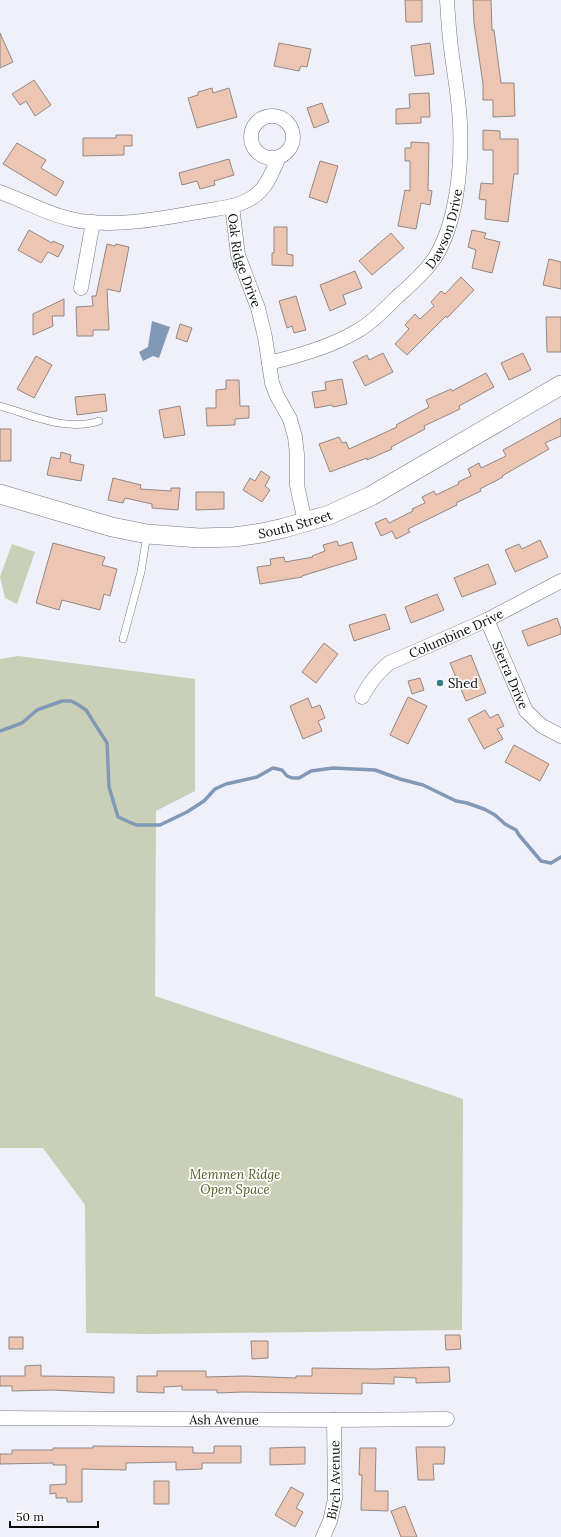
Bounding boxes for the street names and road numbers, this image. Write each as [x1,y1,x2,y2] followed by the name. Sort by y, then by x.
[422,188,466,272] street label: Dawson Drive
[224,212,265,310] street label: Oak Ridge Drive
[257,507,335,542] street label: South Street
[406,605,506,662] street label: Columbine Drive
[488,639,532,712] street label: Sierra Drive
[188,1411,259,1429] street label: Ash Avenue
[323,1440,345,1521] street label: Birch Avenue

